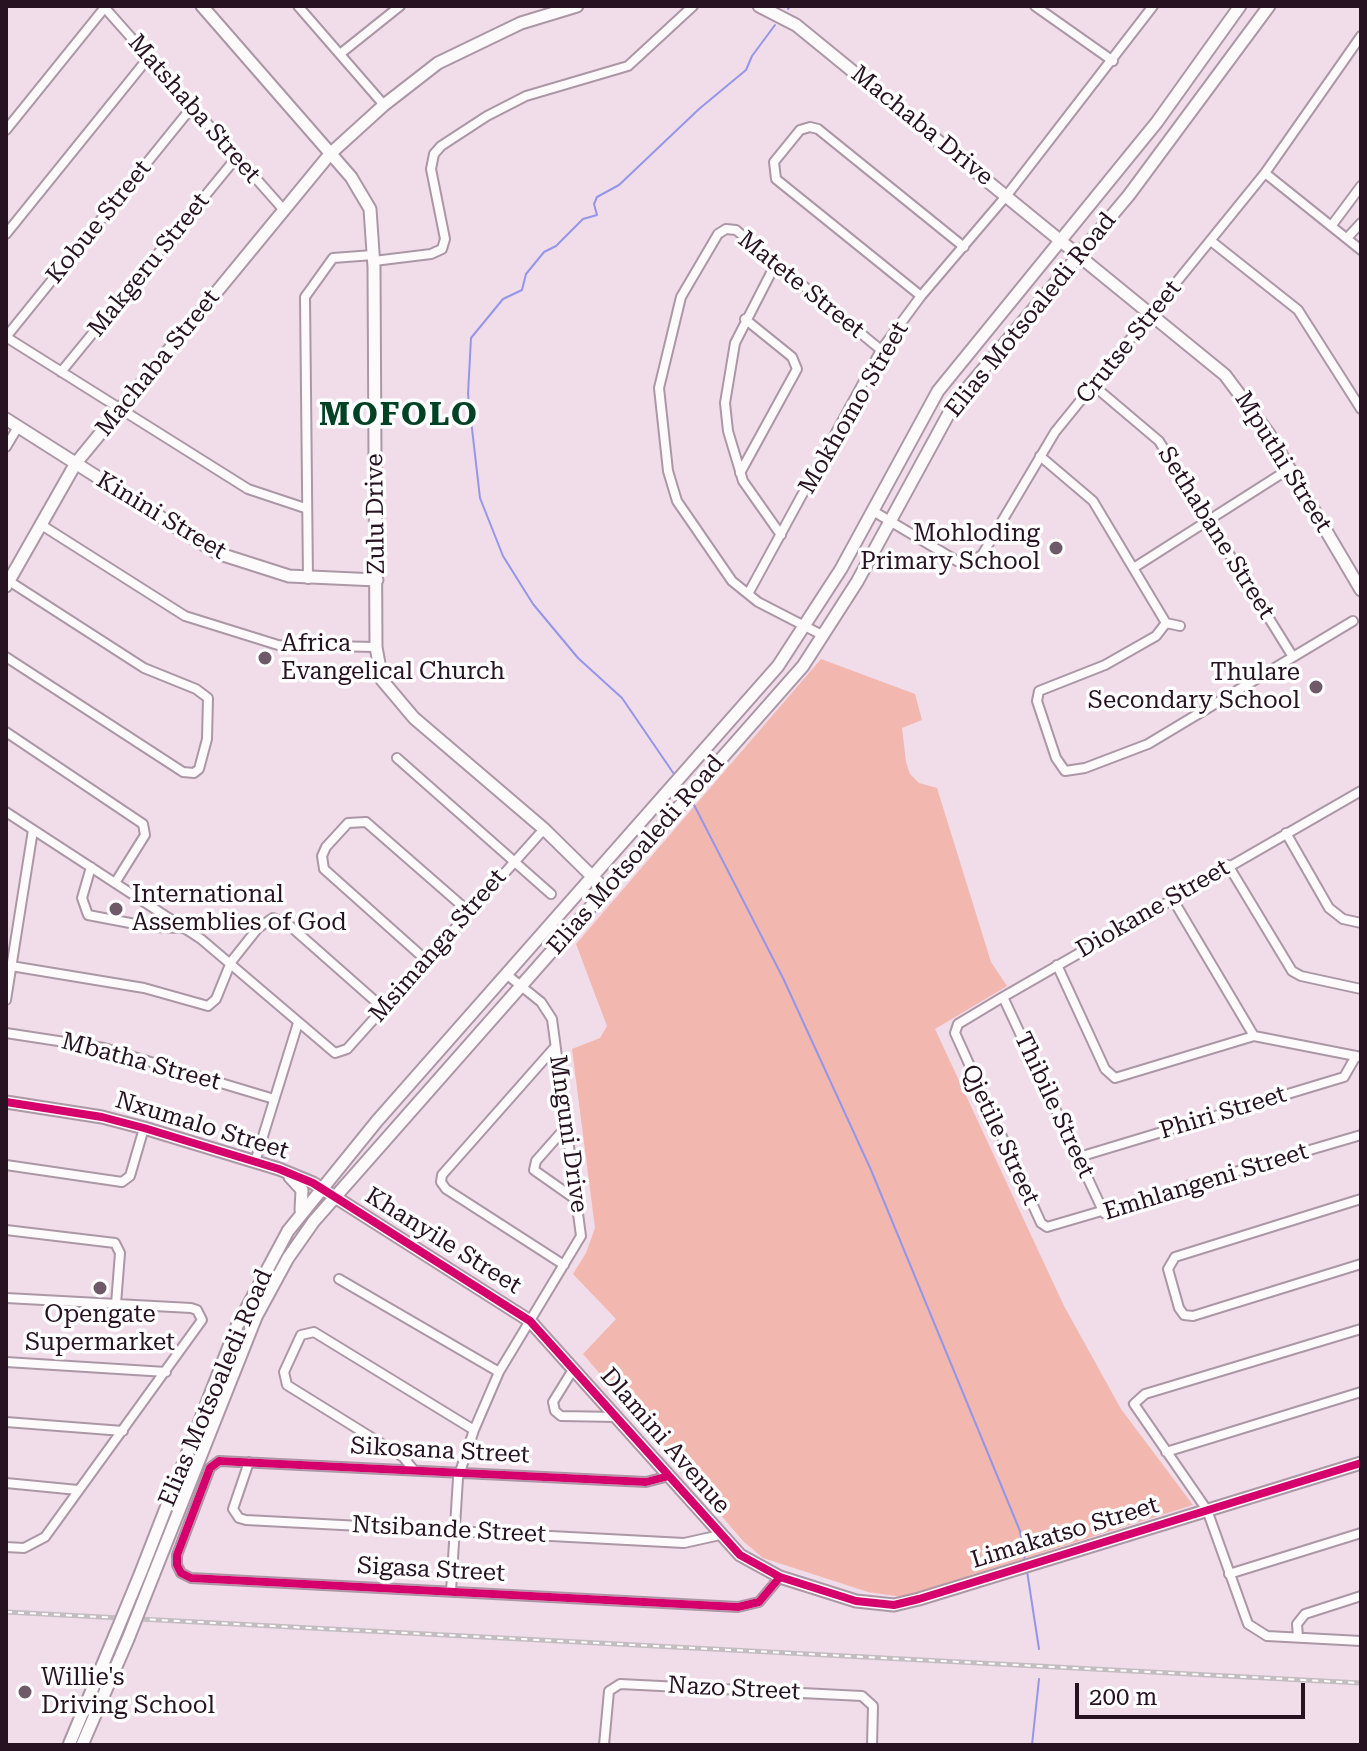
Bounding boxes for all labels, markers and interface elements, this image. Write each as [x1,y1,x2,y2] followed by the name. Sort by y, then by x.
[122,29,266,189] street label: Matshaba Street
[845,60,999,192] street label: Machaba Drive
[41,155,157,289] street label: Kobue Street
[82,187,216,343] street label: Makgeru Street
[940,207,1122,423] street label: Elias Motsoaledi Road
[732,225,870,345] street label: Matete Street
[1070,274,1188,410] street label: Crutse Street
[90,284,226,442] street label: Machaba Street
[793,317,915,499] street label: Mokhomo Street
[1228,386,1338,538] street label: Mputhi Street
[319,397,479,435] district label: MOFOLO
[1151,442,1281,624] street label: Sethabane Street
[361,453,391,575] street label: Zulu Drive
[91,466,231,566] street label: Kinini Street
[860,520,1040,576] place label: Mohloding Primary School
[1047,539,1065,557] marker: Mohloding Primary School
[281,630,505,686] place label: Africa Evangelical Church
[256,649,274,667] marker: Africa Evangelical Church
[1088,659,1300,715] place label: Thulare Secondary School
[1307,678,1325,696] marker: Thulare Secondary School
[542,749,730,961] street label: Elias Motsoaledi Road
[1071,854,1235,964] street label: Diokane Street
[364,864,512,1028] street label: Msimanga Street
[132,881,347,937] place label: International Assemblies of God
[107,900,125,918] marker: International Assemblies of God
[58,1027,224,1097] street label: Mbatha Street
[1008,1027,1100,1183] street label: Thibile Street
[543,1053,593,1215] street label: Mnguni Drive
[955,1060,1045,1210] street label: Qjetile Street
[1156,1080,1290,1146] street label: Phiri Street
[112,1086,292,1166] street label: Nxumalo Street
[1100,1137,1312,1227] street label: Emhlangeni Street
[360,1181,526,1301] street label: Khanyile Street
[153,1265,279,1511] street label: Elias Motsoaledi Road
[91,1279,109,1297] marker: Opengate Supermarket
[25,1301,175,1357] place label: Opengate Supermarket
[594,1362,736,1520] street label: Dlamini Avenue
[350,1432,530,1470] street label: Sikosana Street
[968,1491,1162,1575] street label: Limakatso Street
[351,1511,547,1549] street label: Ntsibande Street
[356,1552,506,1588] street label: Sigasa Street
[41,1664,215,1720] place label: Willie's Driving School
[1079,1667,1309,1717] scale bar
[667,1671,801,1707] street label: Nazo Street
[16,1683,34,1701] marker: Willie's Driving School
[1089,1683,1157,1711] text: 200 m

